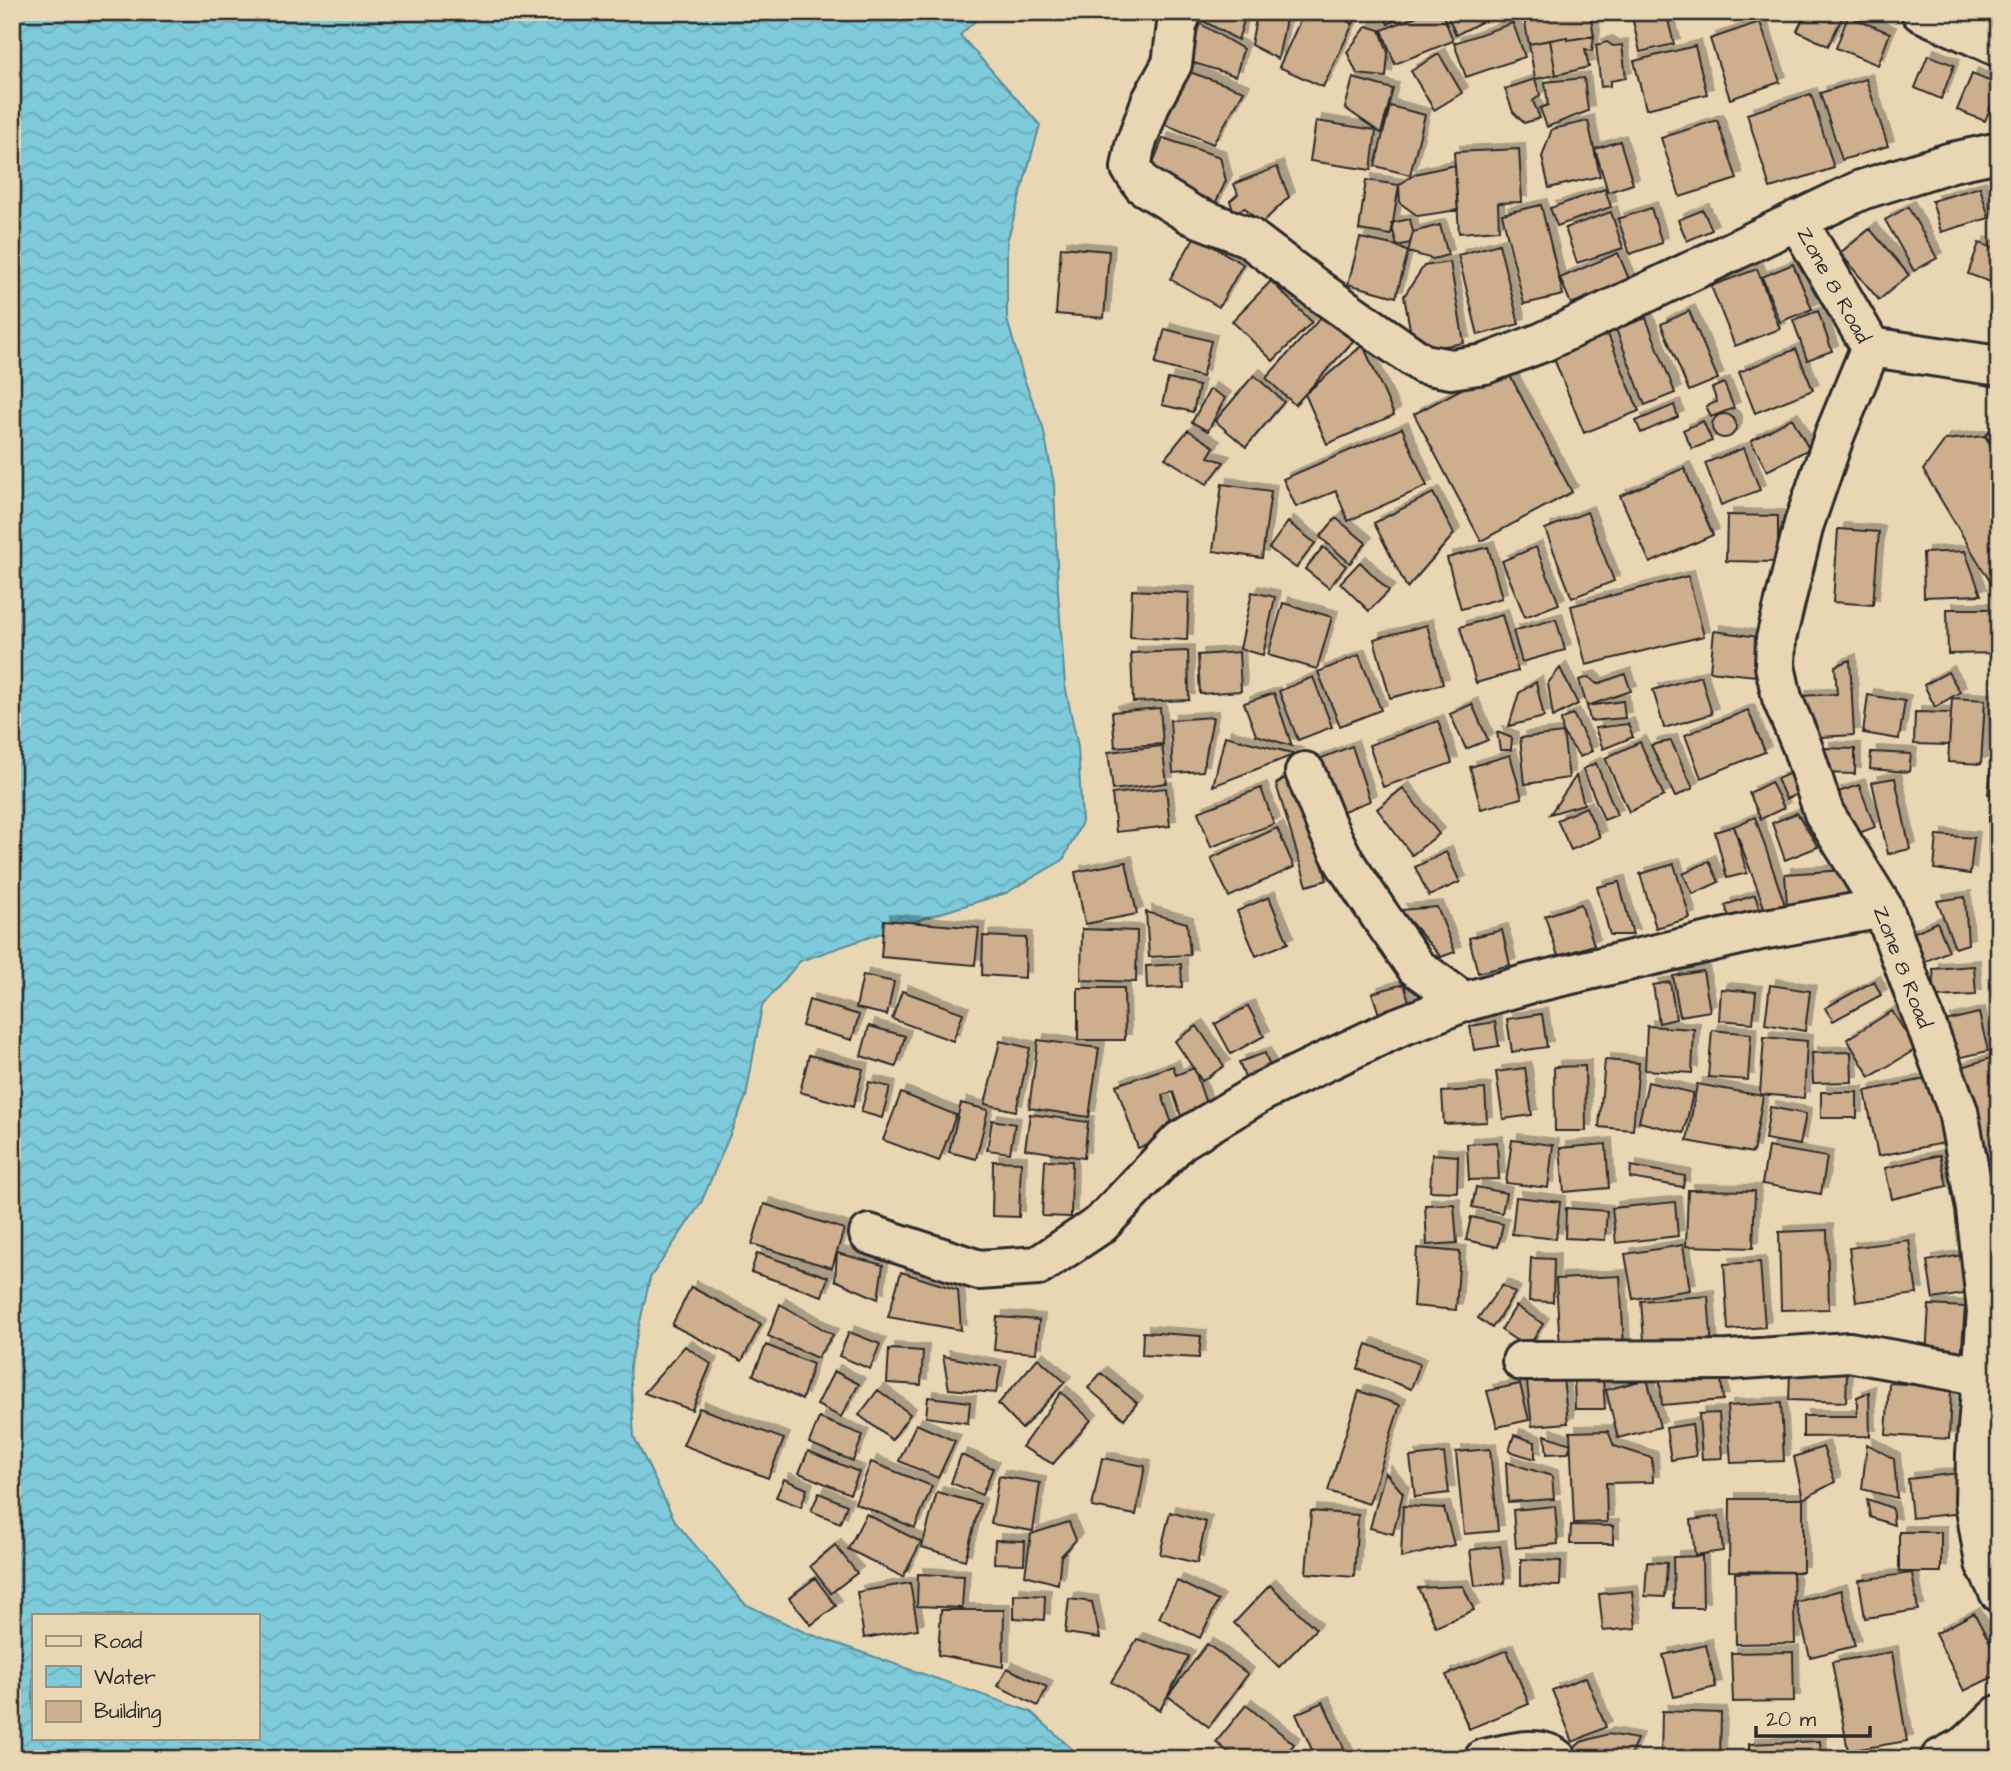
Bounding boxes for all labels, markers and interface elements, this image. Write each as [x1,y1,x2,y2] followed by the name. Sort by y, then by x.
[1790,222,1878,349] street label: Zone 8 Road
[1866,902,1939,1033] street label: Zone 8 Road
[32,1614,259,1740] legend
[94,1627,142,1656] text: Road
[94,1663,156,1692] text: Water
[1756,1694,1869,1738] scale bar
[94,1697,162,1728] text: Building
[1766,1705,1817,1734] text: 20 m

